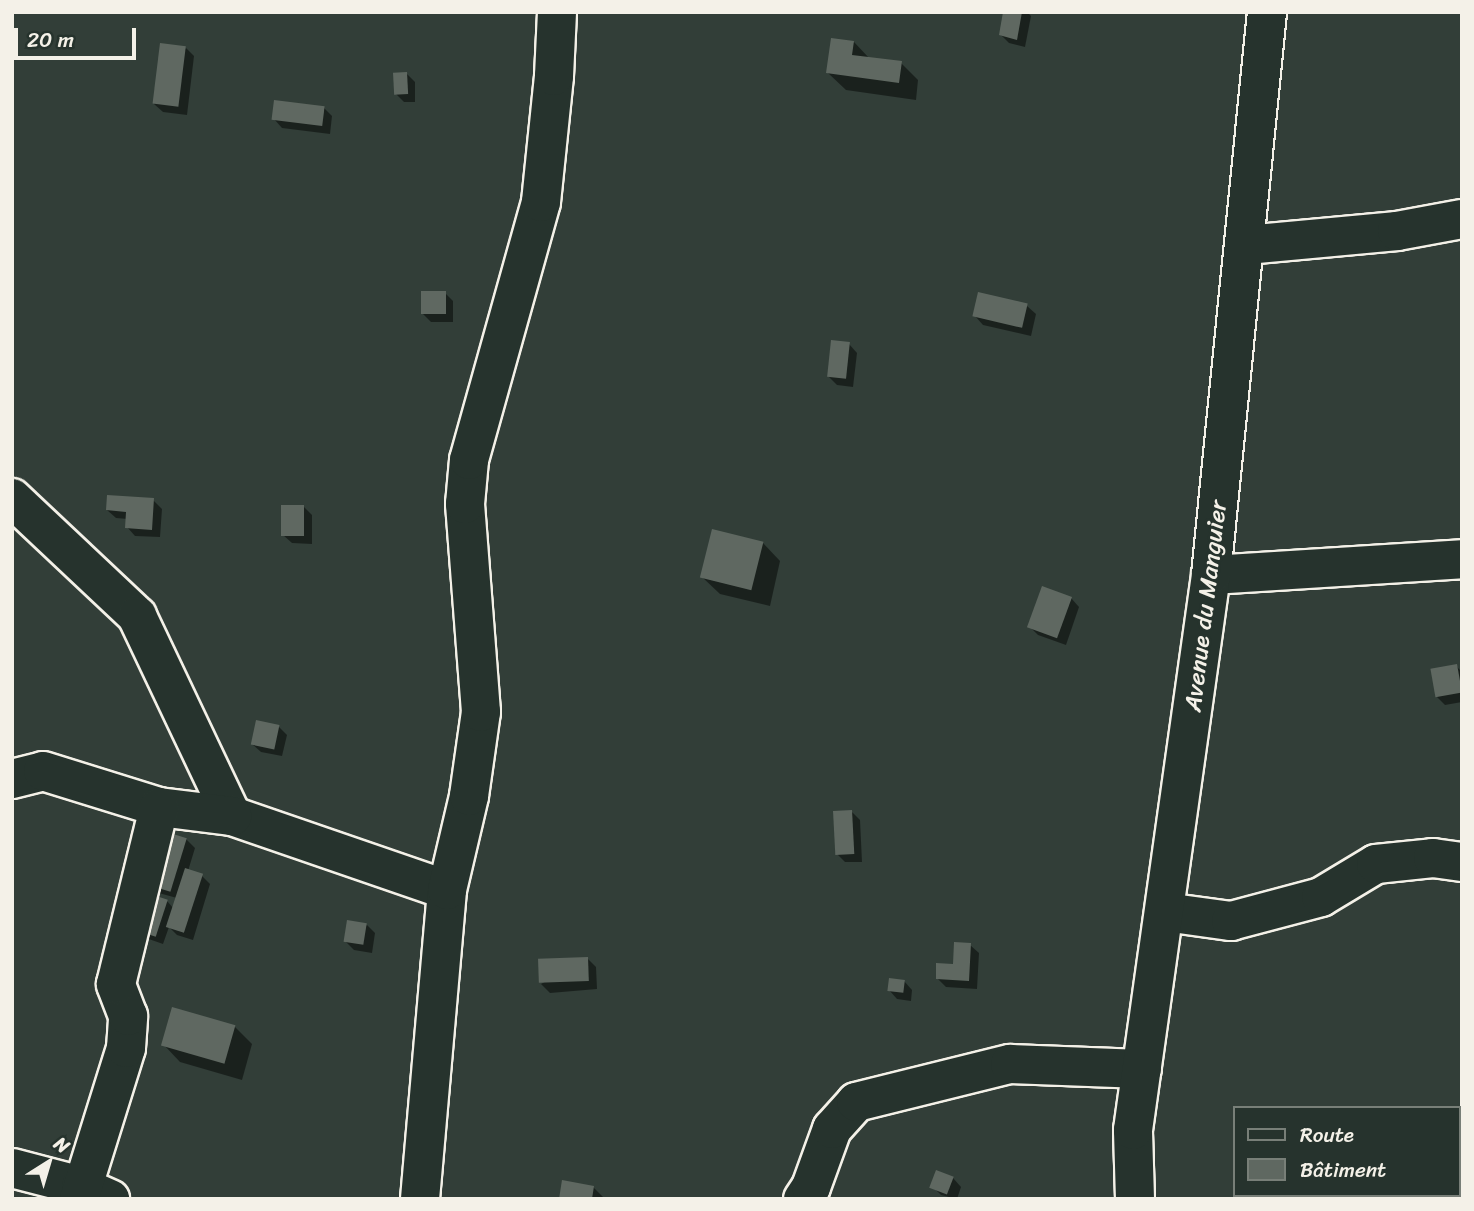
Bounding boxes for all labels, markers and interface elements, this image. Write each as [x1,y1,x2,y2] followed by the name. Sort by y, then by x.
[18,14,140,58] scale bar
[27,21,74,59] text: 20 m
[1179,499,1233,713] street label: Avenue du Manguier
[1232,1106,1460,1197] legend
[1300,1116,1354,1154] text: Route
[14,1127,84,1197] north arrow
[47,1128,77,1162] text: N
[1300,1151,1386,1189] text: Bâtiment

